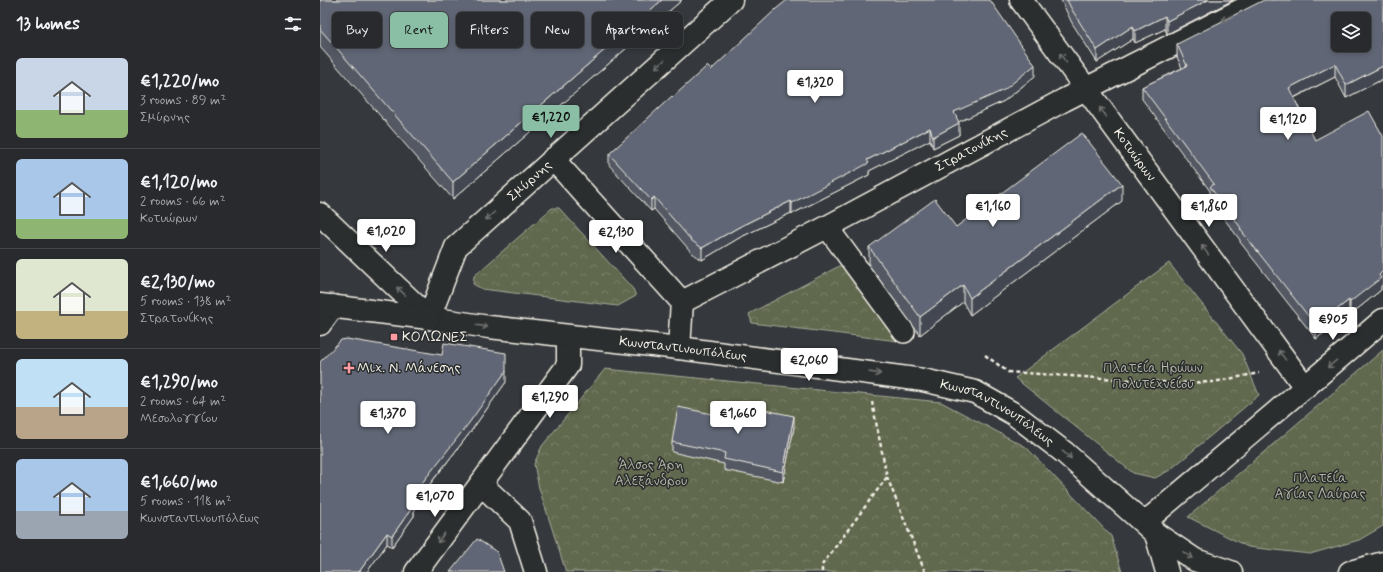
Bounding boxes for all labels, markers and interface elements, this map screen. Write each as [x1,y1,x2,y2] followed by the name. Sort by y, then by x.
[332,12,382,48] chip: Buy
[390,12,448,48] chip: Rent
[456,12,523,48] chip: Filters
[531,12,584,48] chip: New
[592,12,683,48] chip: Apartment
[1331,12,1371,52] map controls
[1331,12,1371,52] button: layers
[16,13,80,35] text: 13 homes
[282,13,304,35] icon: filters
[1221,14,1233,22] one-way arrow
[1059,52,1067,63] one-way arrow
[655,59,665,68] one-way arrow
[140,70,219,92] text: €1,220/mo
[782,70,848,104] pin: €1,320
[48,74,96,122] icon: home
[796,74,834,91] text: €1,320
[140,92,226,109] text: 3 rooms · 89 m²
[518,105,584,139] pin: €1,220
[1099,107,1107,118] one-way arrow
[1255,107,1321,141] pin: €1,120
[140,109,190,126] text: Σμύρνης
[531,109,571,126] text: €1,220
[1269,111,1307,128] text: €1,120
[932,123,1010,176] street label: Στρατονίκης
[1109,125,1160,185] street label: Κοτυώρων
[504,156,556,206] street label: Σμύρνης
[140,171,218,193] text: €1,120/mo
[48,175,96,223] icon: home
[140,193,225,210] text: 2 rooms · 66 m²
[960,194,1026,228] pin: €1,160
[1176,194,1242,228] pin: €1,860
[975,198,1011,215] text: €1,160
[1190,198,1228,215] text: €1,860
[140,210,197,227] text: Κοτυώρων
[486,211,496,220] one-way arrow
[353,219,419,253] pin: €1,020
[583,220,649,254] pin: €2,130
[366,223,406,240] text: €1,020
[598,224,634,241] text: €2,130
[1201,245,1209,256] one-way arrow
[140,271,215,293] text: €2,130/mo
[48,275,96,323] icon: home
[396,286,406,296] one-way arrow
[140,293,231,310] text: 5 rooms · 138 m²
[1309,307,1357,341] pin: €905
[140,310,213,327] text: Στρατονίκης
[1318,311,1348,328] text: €905
[475,322,488,330] one-way arrow
[402,328,468,346] place label: ΚΟΛΩΝΕΣ
[389,332,399,342] marker: ΚΟΛΩΝΕΣ
[618,332,748,366] street label: Κωνσταντινουπόλεως
[776,348,842,382] pin: €2,060
[1278,350,1286,361] one-way arrow
[790,352,828,369] text: €2,060
[357,359,461,377] place label: Μιχ. Ν. Μάνεσης
[1103,359,1203,393] park label: Πλατεία Ηρώων Πολυτεχνείου
[1327,359,1337,368] one-way arrow
[344,363,354,373] marker: Μιχ. Ν. Μάνεσης
[868,369,881,377] one-way arrow
[140,371,218,393] text: €1,290/mo
[48,375,96,423] icon: home
[938,375,1058,450] street label: Κωνσταντινουπόλεως
[517,385,583,419] pin: €1,290
[531,389,569,406] text: €1,290
[140,393,226,410] text: 2 rooms · 64 m²
[355,401,421,435] pin: €1,370
[705,401,771,435] pin: €1,660
[369,405,407,422] text: €1,370
[719,405,757,422] text: €1,660
[140,410,217,427] text: Μεσολογγίου
[1062,451,1073,460] one-way arrow
[615,456,687,490] park label: Άλσος Άρη Αλεξάνδρου
[1274,469,1366,503] park label: Πλατεία Αγίας Λαύρας
[140,471,218,493] text: €1,660/mo
[48,475,96,523] icon: home
[402,484,468,518] pin: €1,070
[415,488,455,505] text: €1,070
[140,493,231,510] text: 5 rooms · 118 m²
[140,510,259,527] text: Κωνσταντινουπόλεως
[437,532,445,543] one-way arrow
[1183,551,1194,559] one-way arrow

